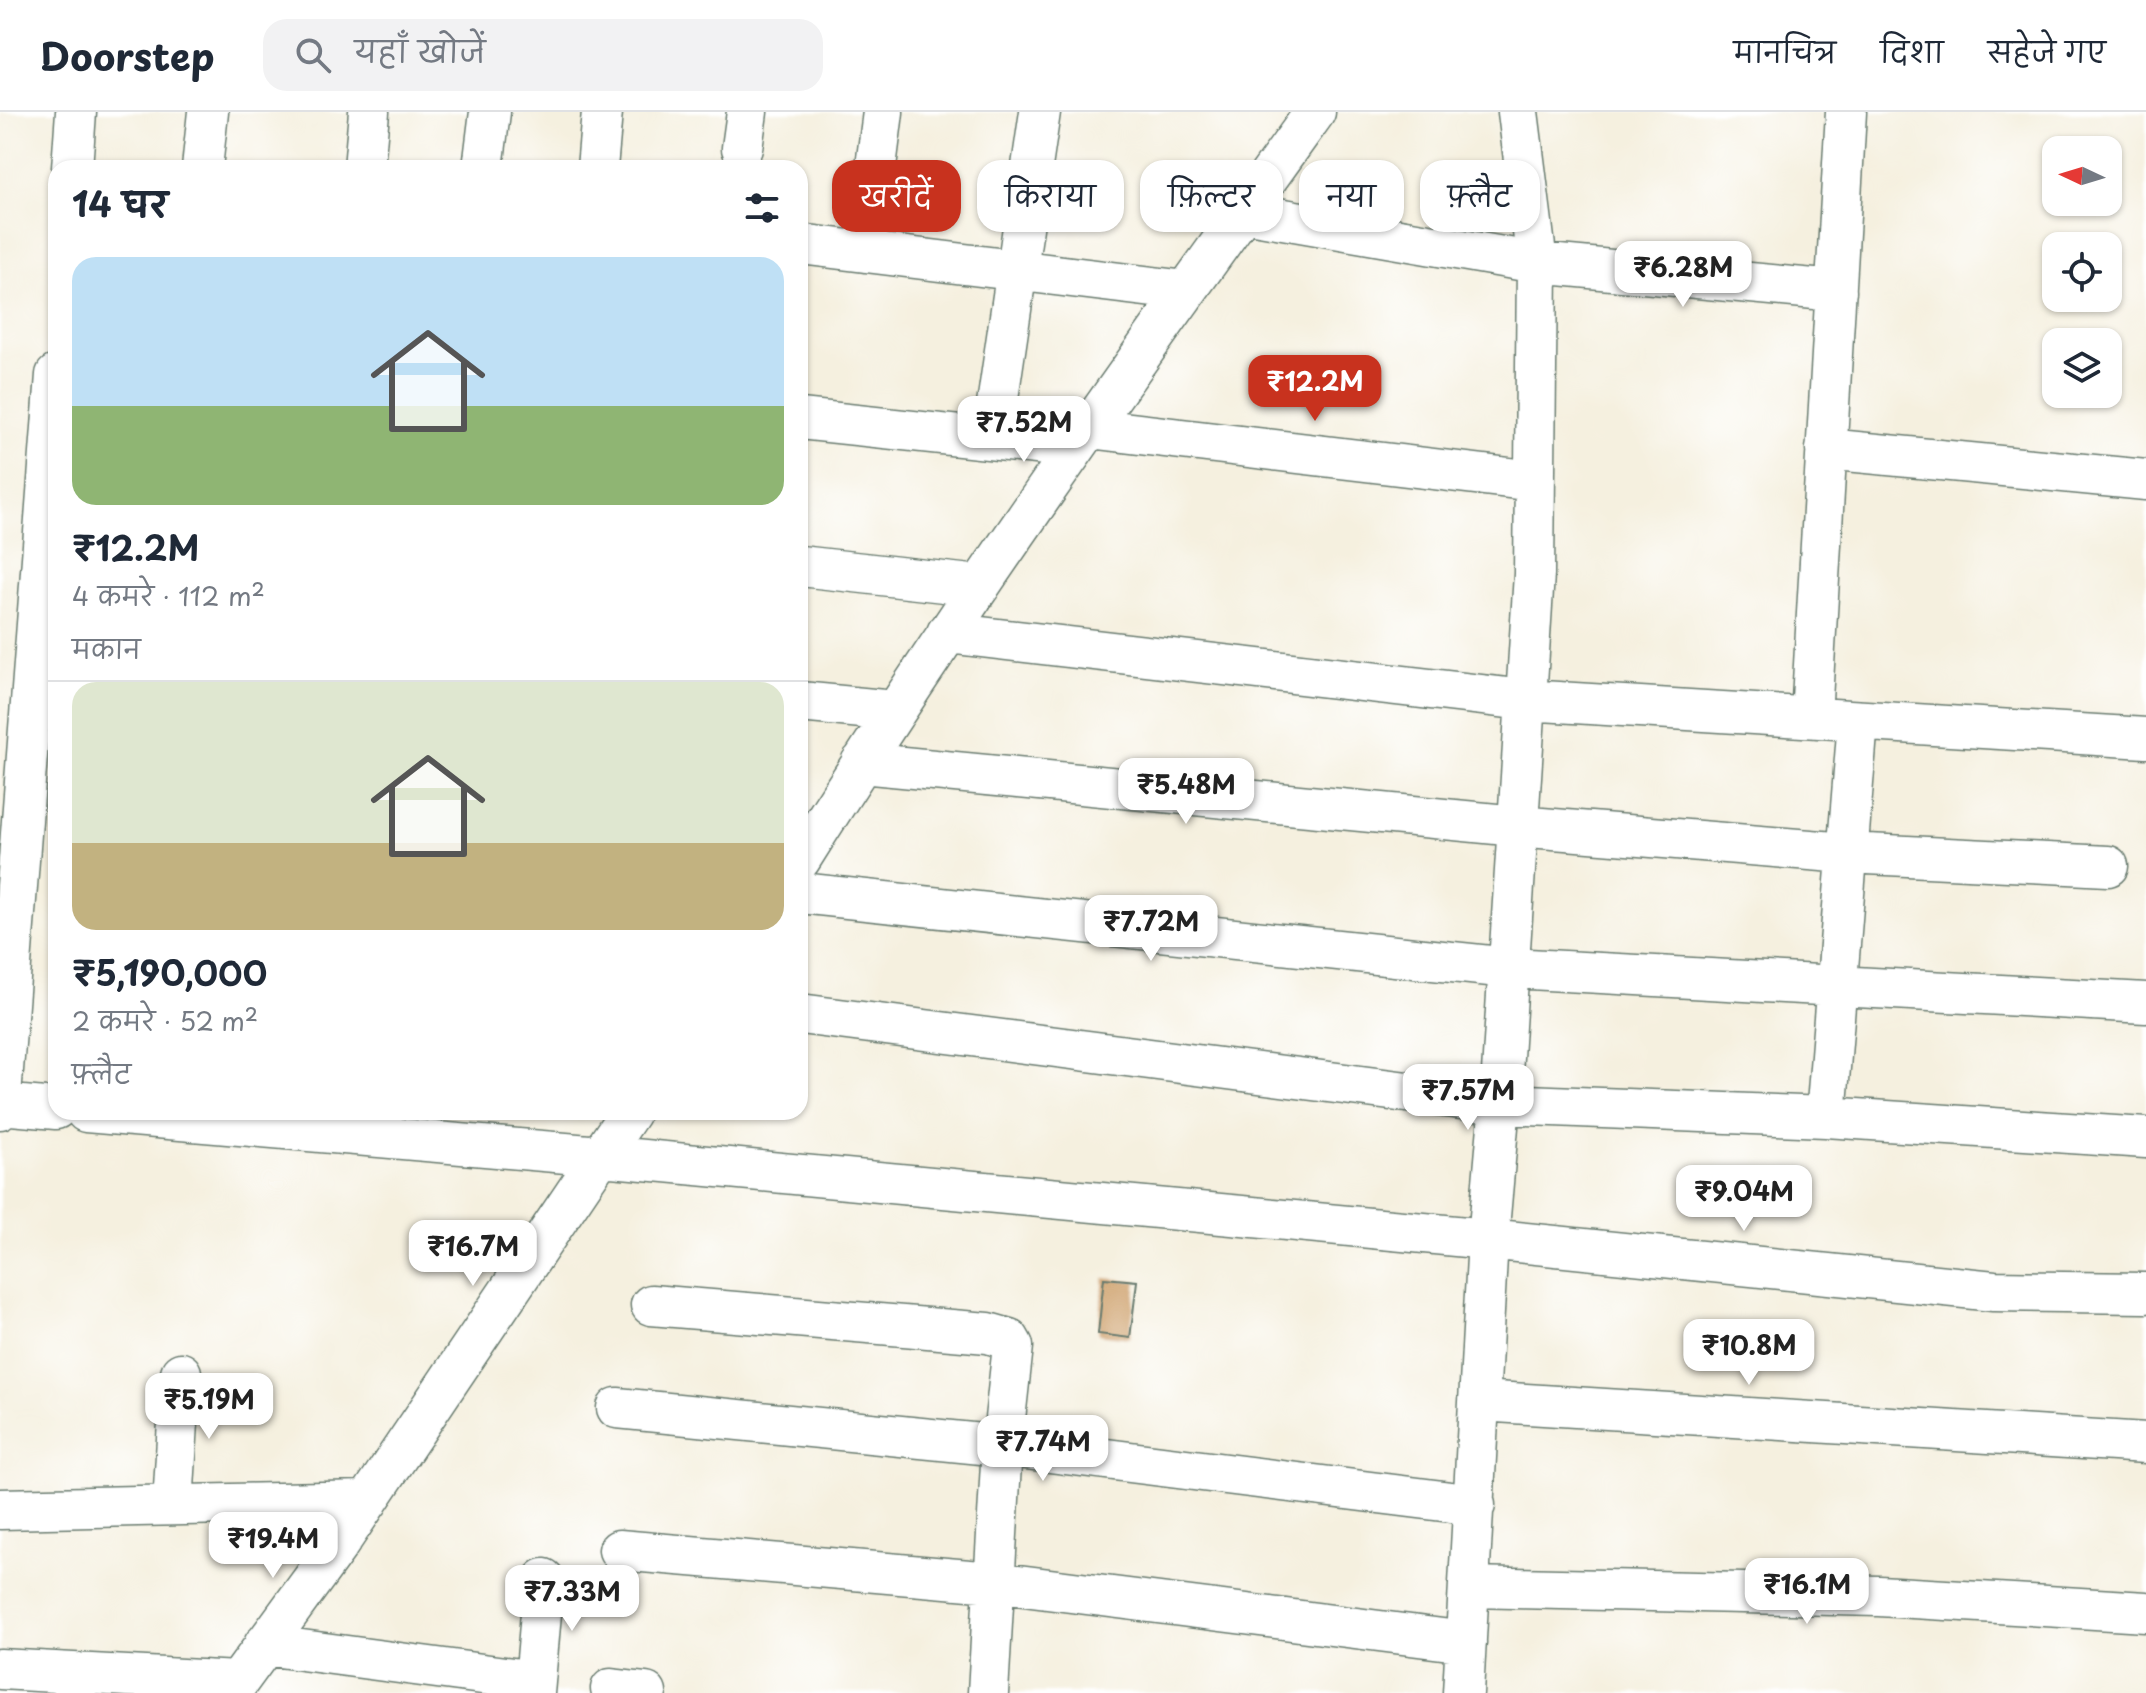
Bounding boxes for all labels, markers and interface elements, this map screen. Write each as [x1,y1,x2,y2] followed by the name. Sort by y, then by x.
[263,19,823,91] search box
[40,27,215,84] text: Doorstep
[355,28,486,73] text: यहाँ खोजें
[1734,30,1836,73] text: मानचित्र
[1880,30,1944,73] text: दिशा
[1988,30,2106,73] text: सहेजे गए
[291,33,335,77] icon: search
[2042,136,2122,216] north arrow
[2042,136,2122,408] map controls
[832,160,961,232] chip: खरीदें
[977,160,1124,232] chip: किराया
[1140,160,1283,232] chip: फ़िल्टर
[1299,160,1404,232] chip: नया
[1420,160,1540,232] chip: फ़्लैट
[72,177,168,229] text: 14 घर
[740,186,784,230] icon: filters
[2042,232,2122,312] button: locate
[1618,241,1748,309] pin: ₹6.28M
[1633,247,1733,286] text: ₹6.28M
[356,309,500,453] icon: home
[2042,328,2122,408] button: layers
[1250,355,1380,423] pin: ₹12.2M
[1266,361,1364,400] text: ₹12.2M
[959,396,1089,464] pin: ₹7.52M
[976,402,1072,441] text: ₹7.52M
[72,521,199,573] text: ₹12.2M
[72,576,265,615] text: 4 कमरे · 112 m²
[72,629,141,668] text: मकान
[356,734,500,878] icon: home
[1121,758,1251,826] pin: ₹5.48M
[1136,764,1236,803] text: ₹5.48M
[1086,895,1216,963] pin: ₹7.72M
[1103,901,1199,940] text: ₹7.72M
[72,946,267,998] text: ₹5,190,000
[72,1001,258,1040] text: 2 कमरे · 52 m²
[72,1054,131,1093] text: फ़्लैट
[1403,1064,1533,1132] pin: ₹7.57M
[1421,1070,1515,1109] text: ₹7.57M
[1679,1165,1809,1233] pin: ₹9.04M
[1694,1171,1794,1210] text: ₹9.04M
[408,1220,538,1288] pin: ₹16.7M
[427,1226,519,1265] text: ₹16.7M
[1684,1319,1814,1387] pin: ₹10.8M
[1701,1325,1797,1364] text: ₹10.8M
[144,1373,274,1441] pin: ₹5.19M
[163,1379,255,1418] text: ₹5.19M
[978,1415,1108,1483] pin: ₹7.74M
[995,1421,1091,1460] text: ₹7.74M
[208,1512,338,1580] pin: ₹19.4M
[227,1518,319,1557] text: ₹19.4M
[1742,1558,1872,1626] pin: ₹16.1M
[1763,1564,1851,1603] text: ₹16.1M
[507,1565,637,1633] pin: ₹7.33M
[523,1571,621,1610] text: ₹7.33M

